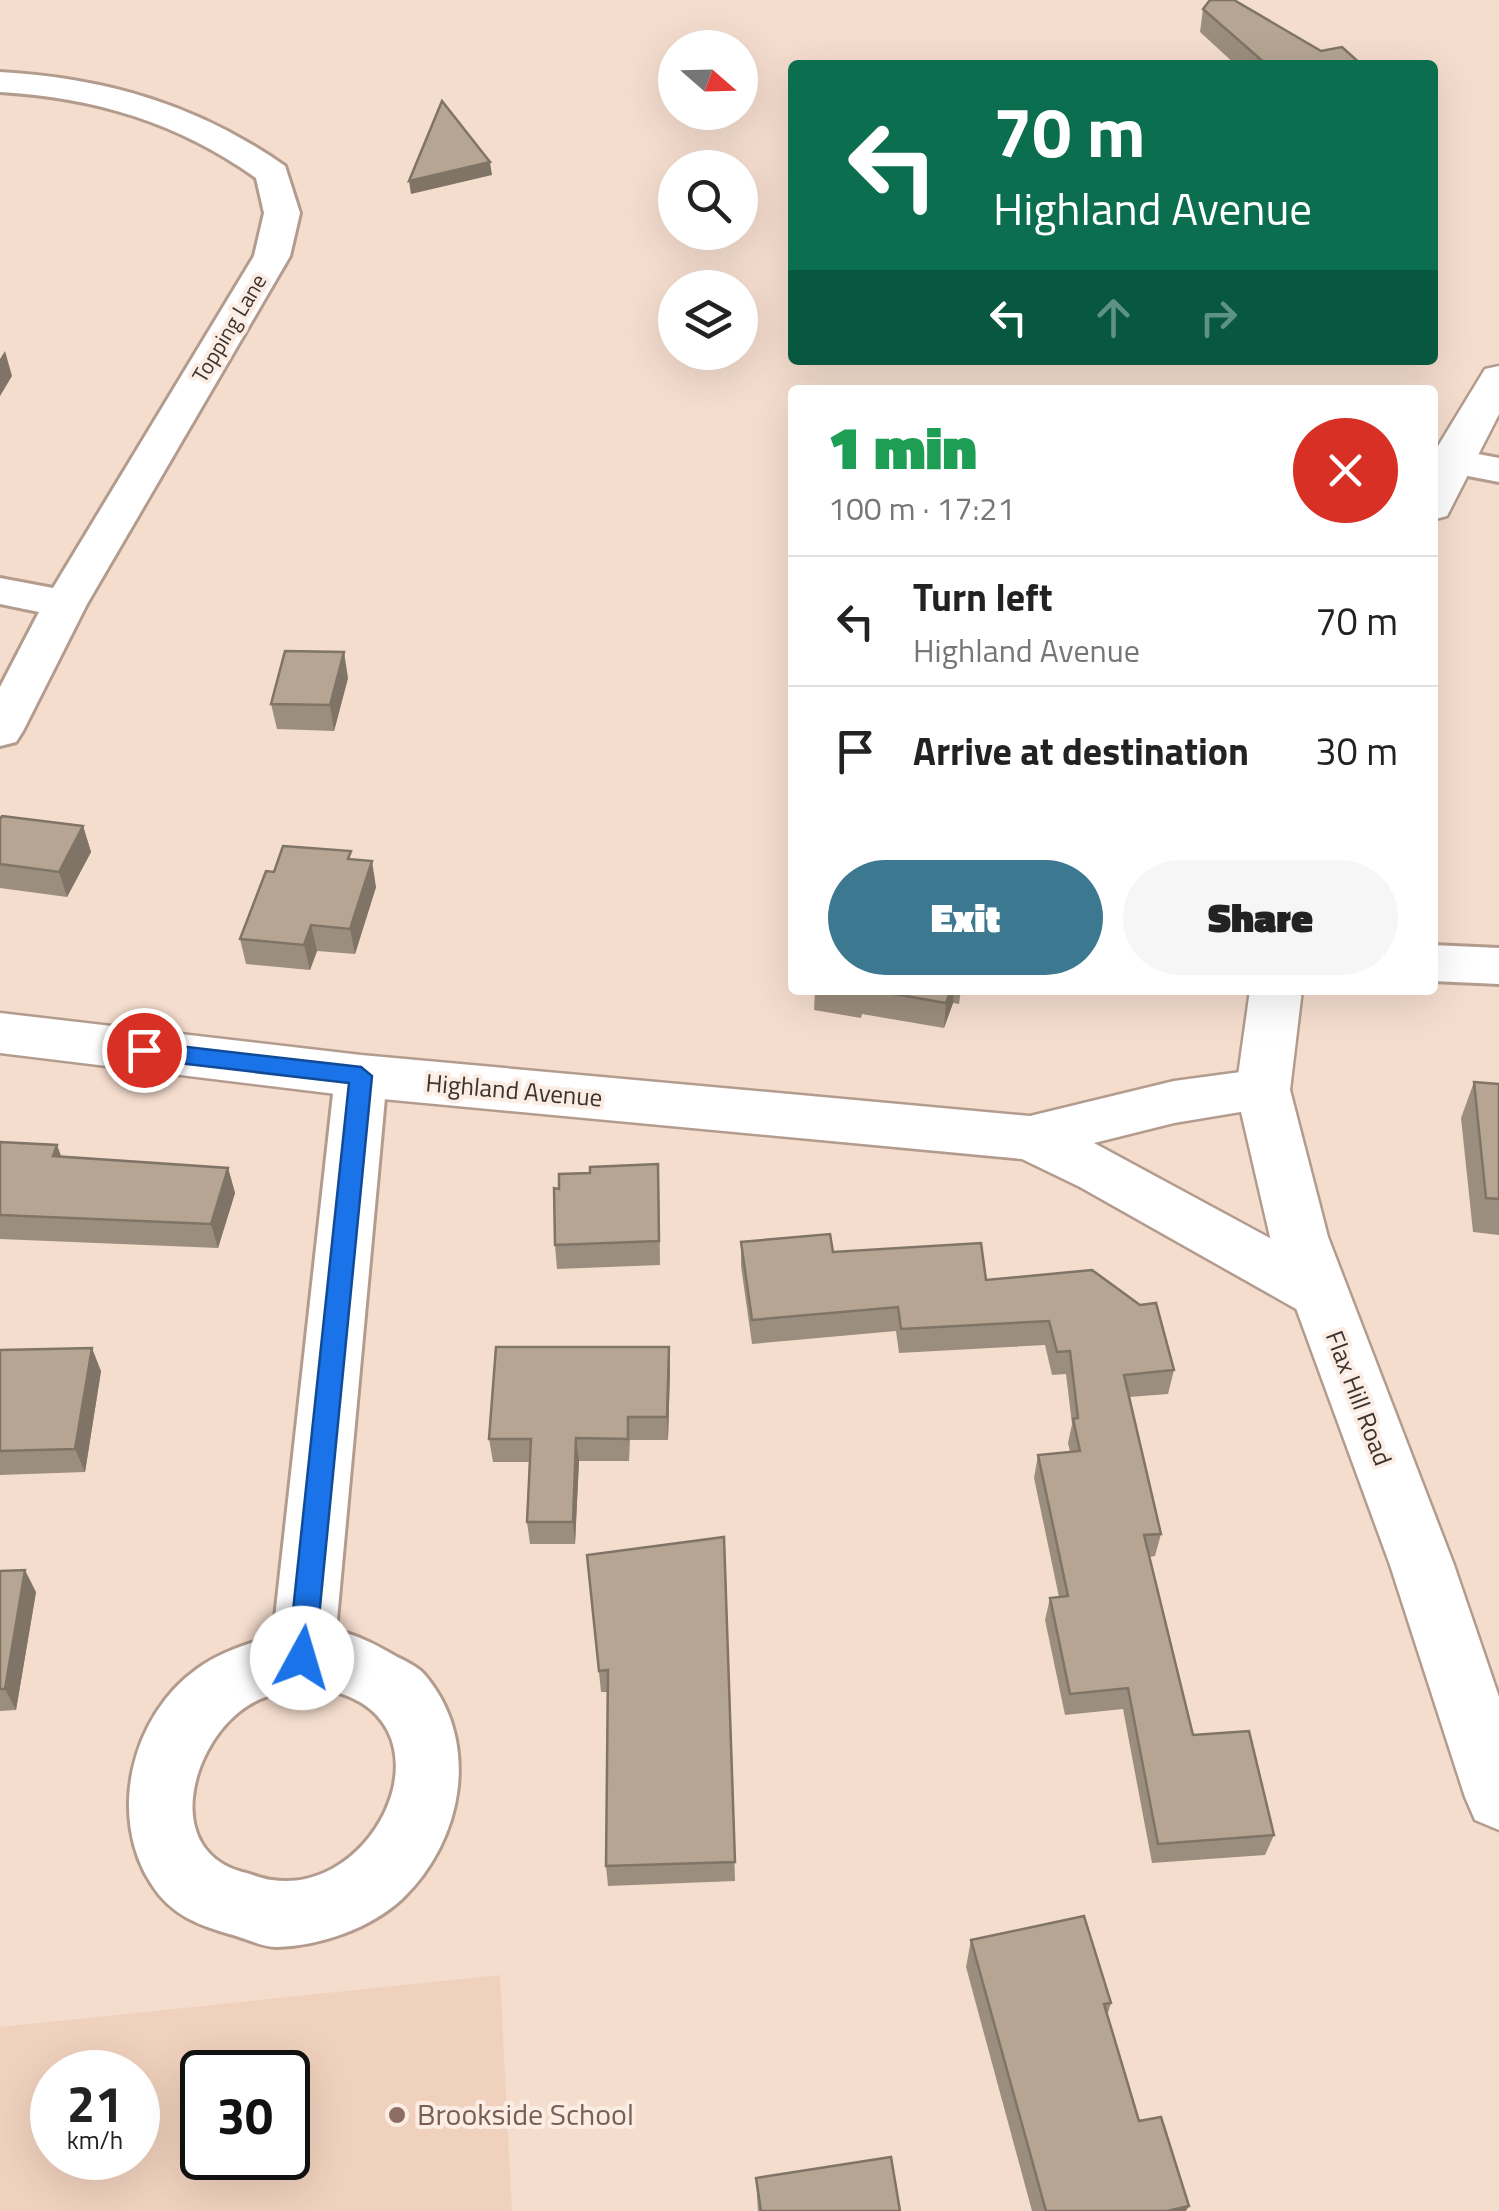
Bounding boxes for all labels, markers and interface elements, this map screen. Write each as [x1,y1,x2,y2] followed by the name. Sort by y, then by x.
[658,30,758,130] north arrow
[658,30,758,370] map controls
[993,78,1146,184] text: 70 m
[828,100,958,230] icon: left
[658,150,758,250] button: search
[993,174,1312,242] text: Highland Avenue
[183,267,275,389] street label: Topping Lane
[658,270,758,370] button: layers
[981,290,1036,345] icon: left
[1086,290,1141,345] icon: ahead
[1191,290,1246,345] icon: right
[828,401,977,492] text: 1 min
[1293,418,1398,523] button: close
[828,484,1015,532] text: 100 m · 17:21
[913,568,1053,626] text: Turn left
[1315,592,1398,650] text: 70 m
[828,594,883,649] icon: left
[913,626,1140,674] text: Highland Avenue
[913,722,1249,780] text: Arrive at destination
[1315,722,1398,780] text: 30 m
[828,724,883,779] icon: arrive
[828,860,1103,975] button: Exit
[1123,860,1398,975] button: Share
[102,1008,187,1093] pin
[117,1023,172,1078] icon: arrive
[424,1063,604,1117] street label: Highland Avenue
[1316,1325,1402,1471] street label: Flax Hill Road
[250,1606,354,1710] position arrow
[180,2050,310,2180] speed limit sign: 30
[67,2065,123,2141] text: 21
[417,2091,634,2137] place label: Brookside School
[386,2104,408,2126] marker: Brookside School
[67,2121,123,2159] text: km/h

